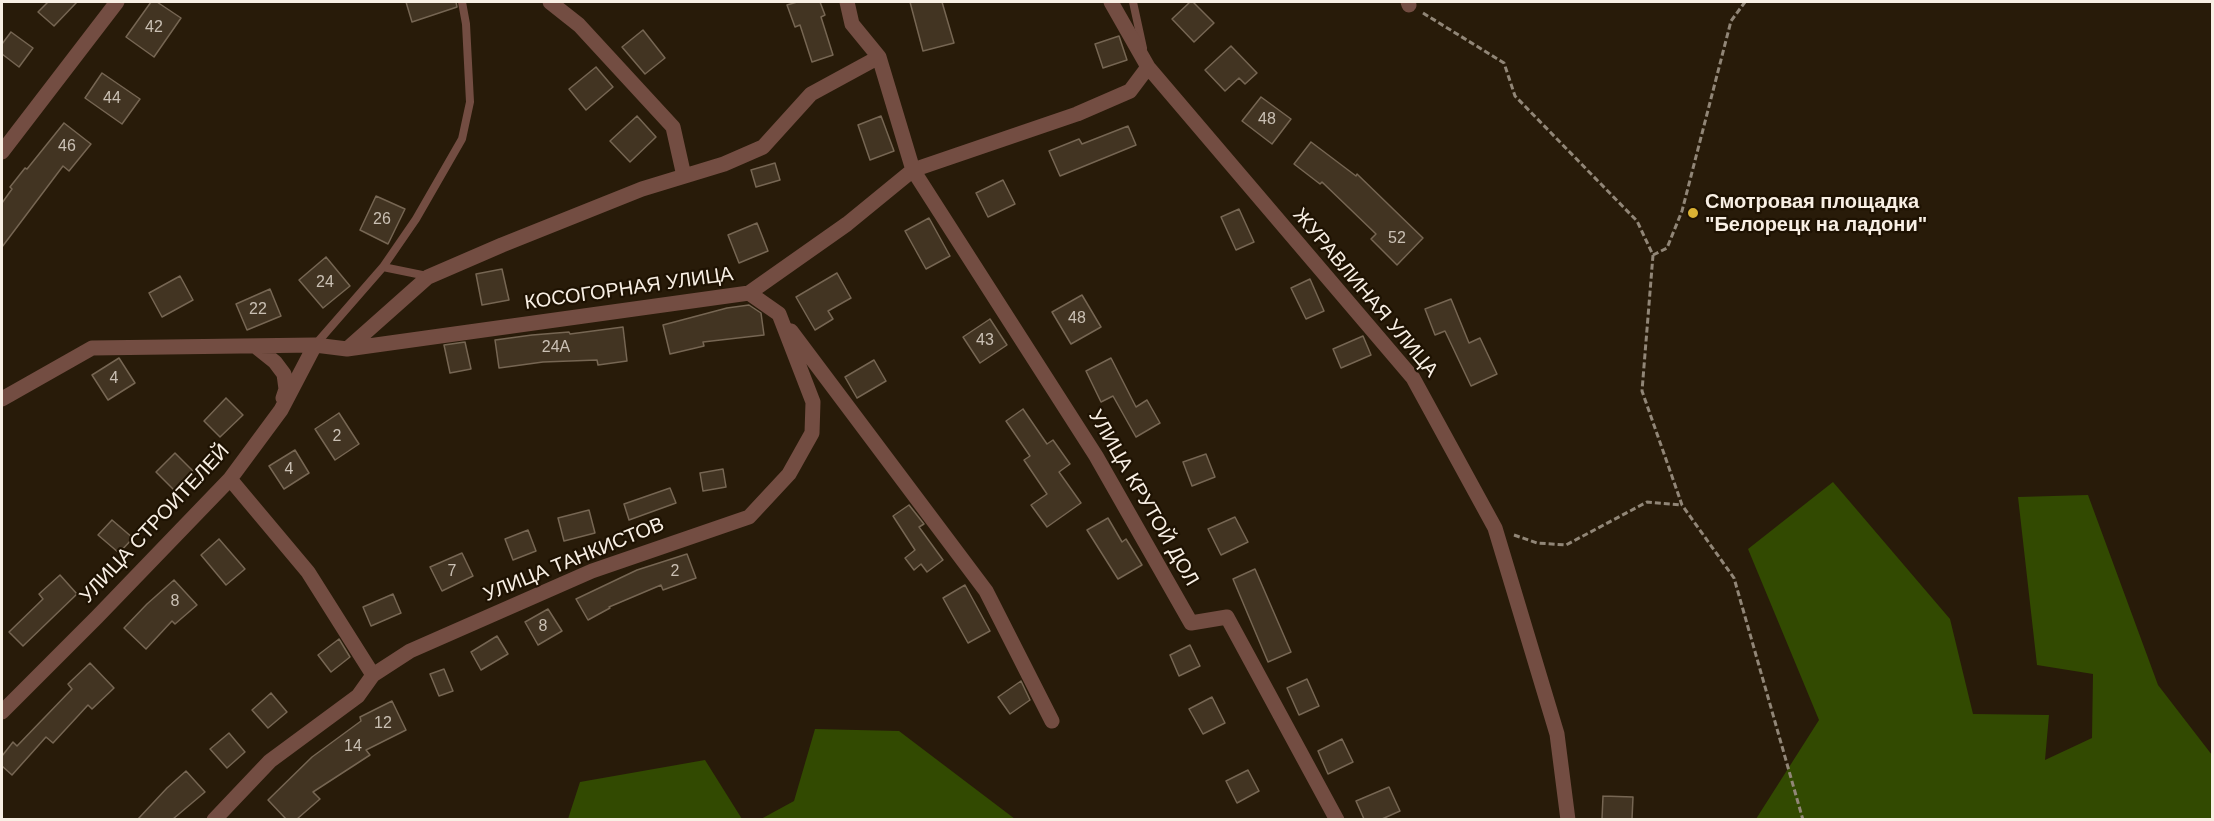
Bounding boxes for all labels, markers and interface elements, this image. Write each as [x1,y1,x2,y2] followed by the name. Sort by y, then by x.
[145,18,163,38] house number: 42
[103,89,121,109] house number: 44
[1258,110,1276,130] house number: 48
[58,137,76,157] house number: 46
[1705,190,1927,237] place label: Смотровая площадка "Белорецк на ладони"
[1287,204,1443,382] street label: ЖУРАВЛИНАЯ УЛИЦА
[1686,206,1700,220] marker: Смотровая площадка "Белорецк на ладони"
[373,210,391,230] house number: 26
[1388,229,1406,249] house number: 52
[523,262,735,316] street label: КОСОГОРНАЯ УЛИЦА
[316,273,334,293] house number: 24
[249,300,267,320] house number: 22
[1068,309,1086,329] house number: 48
[976,331,994,351] house number: 43
[542,338,570,358] house number: 24А
[110,369,118,389] house number: 4
[1083,406,1203,590] street label: УЛИЦА КРУТОЙ ДОЛ
[333,427,341,447] house number: 2
[75,440,235,608] street label: УЛИЦА СТРОИТЕЛЕЙ
[285,460,293,480] house number: 4
[480,513,668,607] street label: УЛИЦА ТАНКИСТОВ
[448,562,456,582] house number: 7
[671,562,679,582] house number: 2
[171,592,179,612] house number: 8
[539,617,547,637] house number: 8
[374,714,392,734] house number: 12
[344,737,362,757] house number: 14

